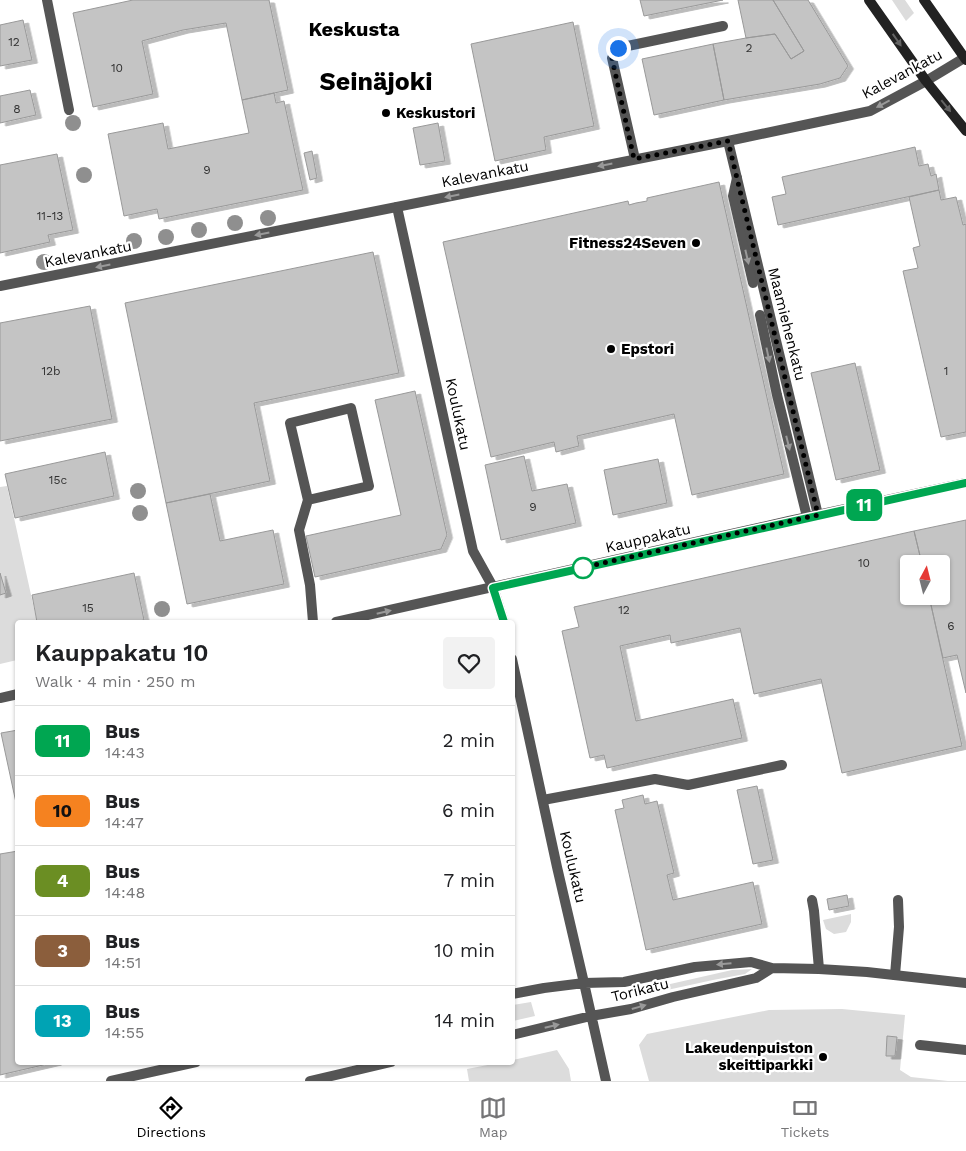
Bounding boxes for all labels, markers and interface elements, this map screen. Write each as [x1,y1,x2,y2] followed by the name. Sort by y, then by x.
[308,17,400,41] district label: Keskusta
[892,33,902,47] one-way arrow
[8,35,20,49] house number: 12
[606,36,631,61] your location
[746,41,753,55] house number: 2
[859,45,945,103] street label: Kalevankatu
[111,61,123,75] house number: 10
[320,67,432,96] district label: Seinäjoki
[940,99,951,112] one-way arrow
[876,100,890,108] one-way arrow
[13,102,21,116] house number: 8
[396,104,475,122] place label: Keskustori
[380,107,392,119] marker: Keskustori
[440,157,530,191] street label: Kalevankatu
[598,161,613,169] one-way arrow
[203,163,211,177] house number: 9
[444,192,460,200] one-way arrow
[37,209,63,223] house number: 11-13
[255,230,270,238] one-way arrow
[569,234,686,252] place label: Fitness24Seven
[43,237,133,271] street label: Kalevankatu
[690,237,702,249] marker: Fitness24Seven
[743,249,751,264] one-way arrow
[96,262,111,270] one-way arrow
[764,266,810,382] street label: Maamiehenkatu
[621,340,674,358] place label: Epstori
[605,343,617,355] marker: Epstori
[764,348,772,363] one-way arrow
[41,364,61,378] house number: 12b
[944,364,948,378] house number: 1
[442,376,474,452] street label: Koulukatu
[784,435,792,450] one-way arrow
[49,473,67,487] house number: 15c
[842,489,886,521] line badge: 11
[856,494,872,515] text: 11
[529,500,537,514] house number: 9
[604,519,692,557] street label: Kauppakatu
[900,555,950,605] north arrow
[900,555,950,605] map controls
[858,556,870,570] house number: 10
[572,557,594,579] unlabelled marker
[82,601,94,615] house number: 15
[618,603,630,617] house number: 12
[376,608,391,616] one-way arrow
[947,619,955,633] house number: 6
[443,637,495,689] button: heart
[35,639,209,667] text: Kauppakatu 10
[35,672,195,691] text: Walk · 4 min · 250 m
[105,720,140,743] text: Bus
[443,729,495,752] text: 2 min
[55,730,70,751] text: 11
[105,743,145,762] text: 14:43
[105,790,140,813] text: Bus
[442,799,495,822] text: 6 min
[53,800,72,821] text: 10
[105,813,144,832] text: 14:47
[556,829,590,905] street label: Koulukatu
[105,860,140,883] text: Bus
[444,869,495,892] text: 7 min
[57,870,68,891] text: 4
[105,883,145,902] text: 14:48
[105,930,140,953] text: Bus
[434,939,495,962] text: 10 min
[57,940,68,961] text: 3
[105,953,141,972] text: 14:51
[716,960,732,968] one-way arrow
[609,974,671,1006] street label: Torikatu
[105,1000,140,1023] text: Bus
[632,1003,647,1011] one-way arrow
[435,1009,495,1032] text: 14 min
[53,1010,72,1031] text: 13
[544,1022,559,1030] one-way arrow
[105,1023,144,1042] text: 14:55
[685,1039,813,1074] place label: Lakeudenpuiston skeittiparkki
[817,1051,829,1063] marker: Lakeudenpuiston skeittiparkki
[137,1094,206,1140] tab: Directions
[479,1094,508,1140] tab: Map
[781,1094,829,1140] tab: Tickets

